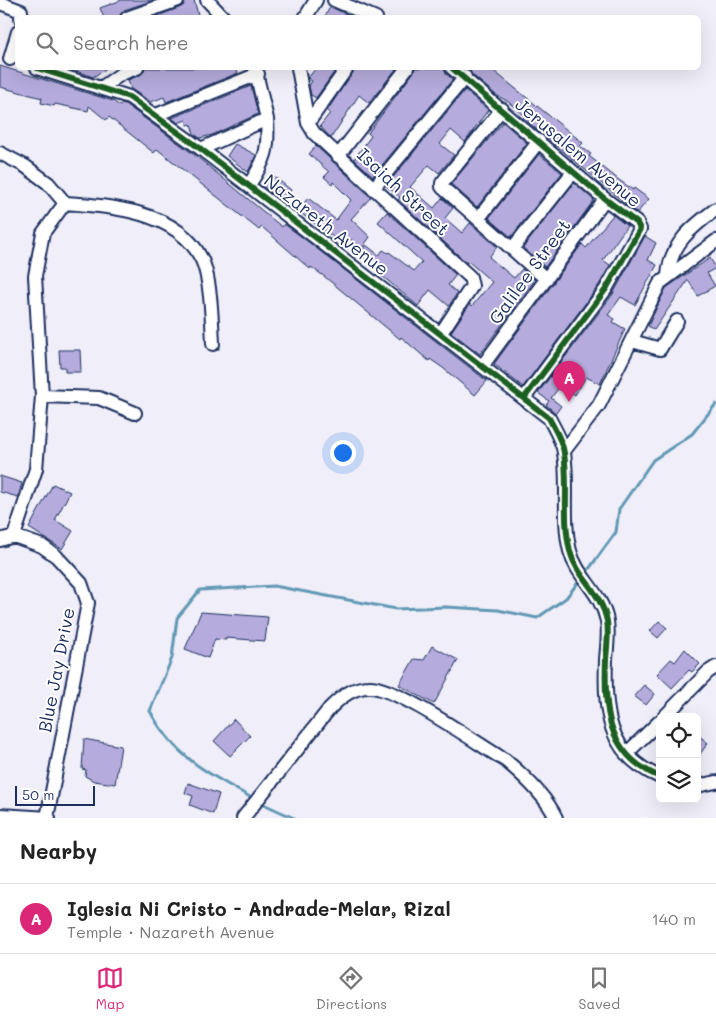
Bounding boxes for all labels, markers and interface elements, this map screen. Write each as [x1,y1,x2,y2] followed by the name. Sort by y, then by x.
[15,15,701,70] search box
[33,29,61,57] icon: search
[73,30,189,55] text: Search here
[510,92,647,212] street label: Jerusalem Avenue
[352,142,455,240] street label: Isaiah Street
[259,168,394,280] street label: Nazareth Avenue
[483,214,575,329] street label: Galilee Street
[553,361,585,402] pin: A
[330,440,356,466] your location
[32,606,80,734] street label: Blue Jay Drive
[656,713,701,803] map controls
[656,713,701,758] button: locate
[656,758,701,803] button: layers
[15,783,95,806] scale bar
[22,785,54,804] text: 50 m
[20,837,97,864] text: Nearby
[67,896,451,921] text: Iglesia Ni Cristo - Andrade-Melar, Rizal
[30,908,42,929] text: A
[652,908,696,929] text: 140 m
[67,921,275,942] text: Temple · Nazareth Avenue
[96,964,124,1013] tab: Map
[316,964,387,1013] tab: Directions
[579,964,620,1013] tab: Saved

